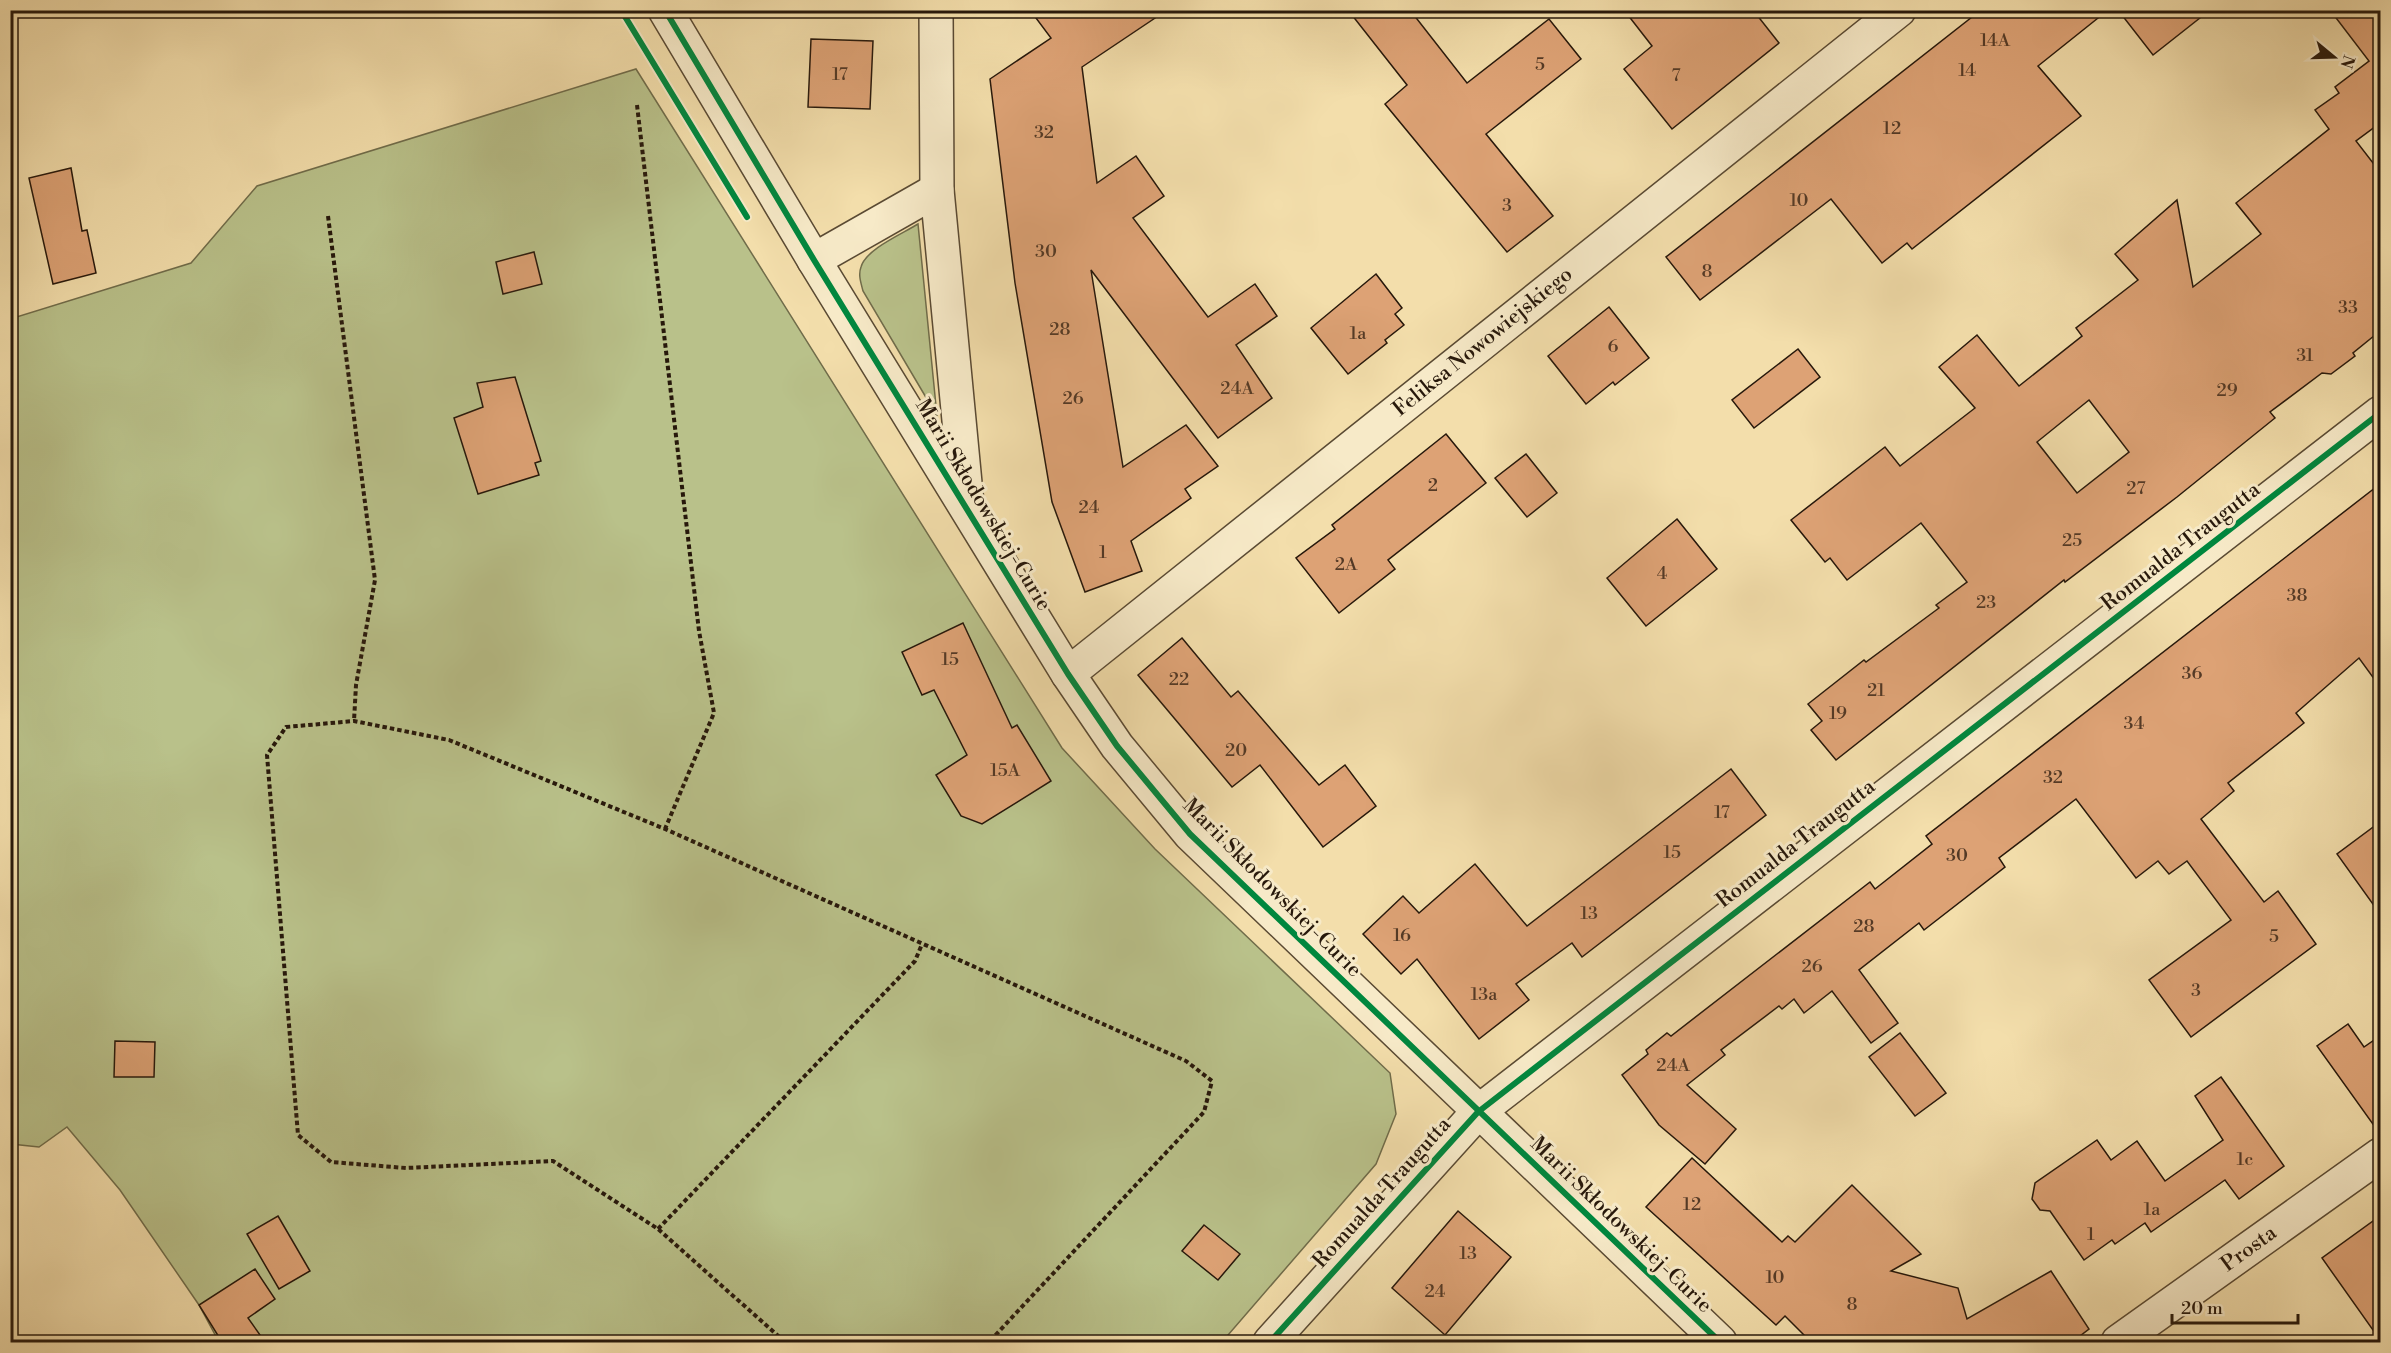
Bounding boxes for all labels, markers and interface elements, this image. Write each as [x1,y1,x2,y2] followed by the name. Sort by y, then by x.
[2304,27,2364,87] north arrow
[1980,29,2011,52] house number: 14A
[2336,52,2359,71] text: N
[1535,53,1545,76] house number: 5
[1958,59,1976,82] house number: 14
[832,63,848,86] house number: 17
[1671,64,1681,87] house number: 7
[1883,117,1901,140] house number: 12
[1034,121,1054,144] house number: 32
[1789,189,1809,212] house number: 10
[1502,194,1512,217] house number: 3
[1035,240,1057,263] house number: 30
[1701,260,1713,283] house number: 8
[1388,261,1578,423] street label: Feliksa Nowowiejskiego
[2338,296,2358,319] house number: 33
[1049,318,1071,341] house number: 28
[1350,322,1367,345] house number: 1a
[1608,335,1619,358] house number: 6
[2296,344,2314,367] house number: 31
[1220,377,1254,400] house number: 24A
[2216,379,2238,402] house number: 29
[1062,387,1084,410] house number: 26
[909,394,1057,616] street label: Marii Skłodowskiej-Curie
[1428,474,1438,497] house number: 2
[2096,477,2266,617] street label: Romualda Traugutta
[2126,477,2146,500] house number: 27
[1078,496,1100,519] house number: 24
[2062,529,2082,552] house number: 25
[1099,541,1107,564] house number: 1
[1335,553,1358,576] house number: 2A
[1657,562,1668,585] house number: 4
[2287,584,2307,607] house number: 38
[1976,591,1996,614] house number: 23
[941,648,959,671] house number: 15
[2182,662,2203,685] house number: 36
[1169,668,1189,691] house number: 22
[1867,679,1885,702] house number: 21
[1829,702,1847,725] house number: 19
[2124,712,2145,735] house number: 34
[1225,739,1247,762] house number: 20
[990,759,1021,782] house number: 15A
[2043,766,2063,789] house number: 32
[1711,774,1881,914] street label: Romualda Traugutta
[1177,793,1367,983] street label: Marii Skłodowskiej-Curie
[1714,801,1730,824] house number: 17
[1663,841,1681,864] house number: 15
[1946,844,1968,867] house number: 30
[1580,902,1598,925] house number: 13
[1853,915,1875,938] house number: 28
[1393,924,1411,947] house number: 16
[2269,925,2279,948] house number: 5
[1801,955,1823,978] house number: 26
[2191,979,2201,1002] house number: 3
[1471,983,1498,1006] house number: 13a
[1656,1054,1690,1077] house number: 24A
[1307,1112,1457,1274] street label: Romualda Traugutta
[1525,1131,1717,1319] street label: Marii Skłodowskiej-Curie
[2237,1148,2253,1171] house number: 1c
[1683,1193,1701,1216] house number: 12
[2144,1198,2161,1221] house number: 1a
[2216,1220,2282,1278] street label: Prosta
[2087,1223,2095,1246] house number: 1
[1459,1242,1477,1265] house number: 13
[1765,1266,1785,1289] house number: 10
[1424,1280,1446,1303] house number: 24
[2172,1287,2298,1325] scale bar
[1846,1293,1858,1316] house number: 8
[2181,1297,2223,1320] text: 20 m

